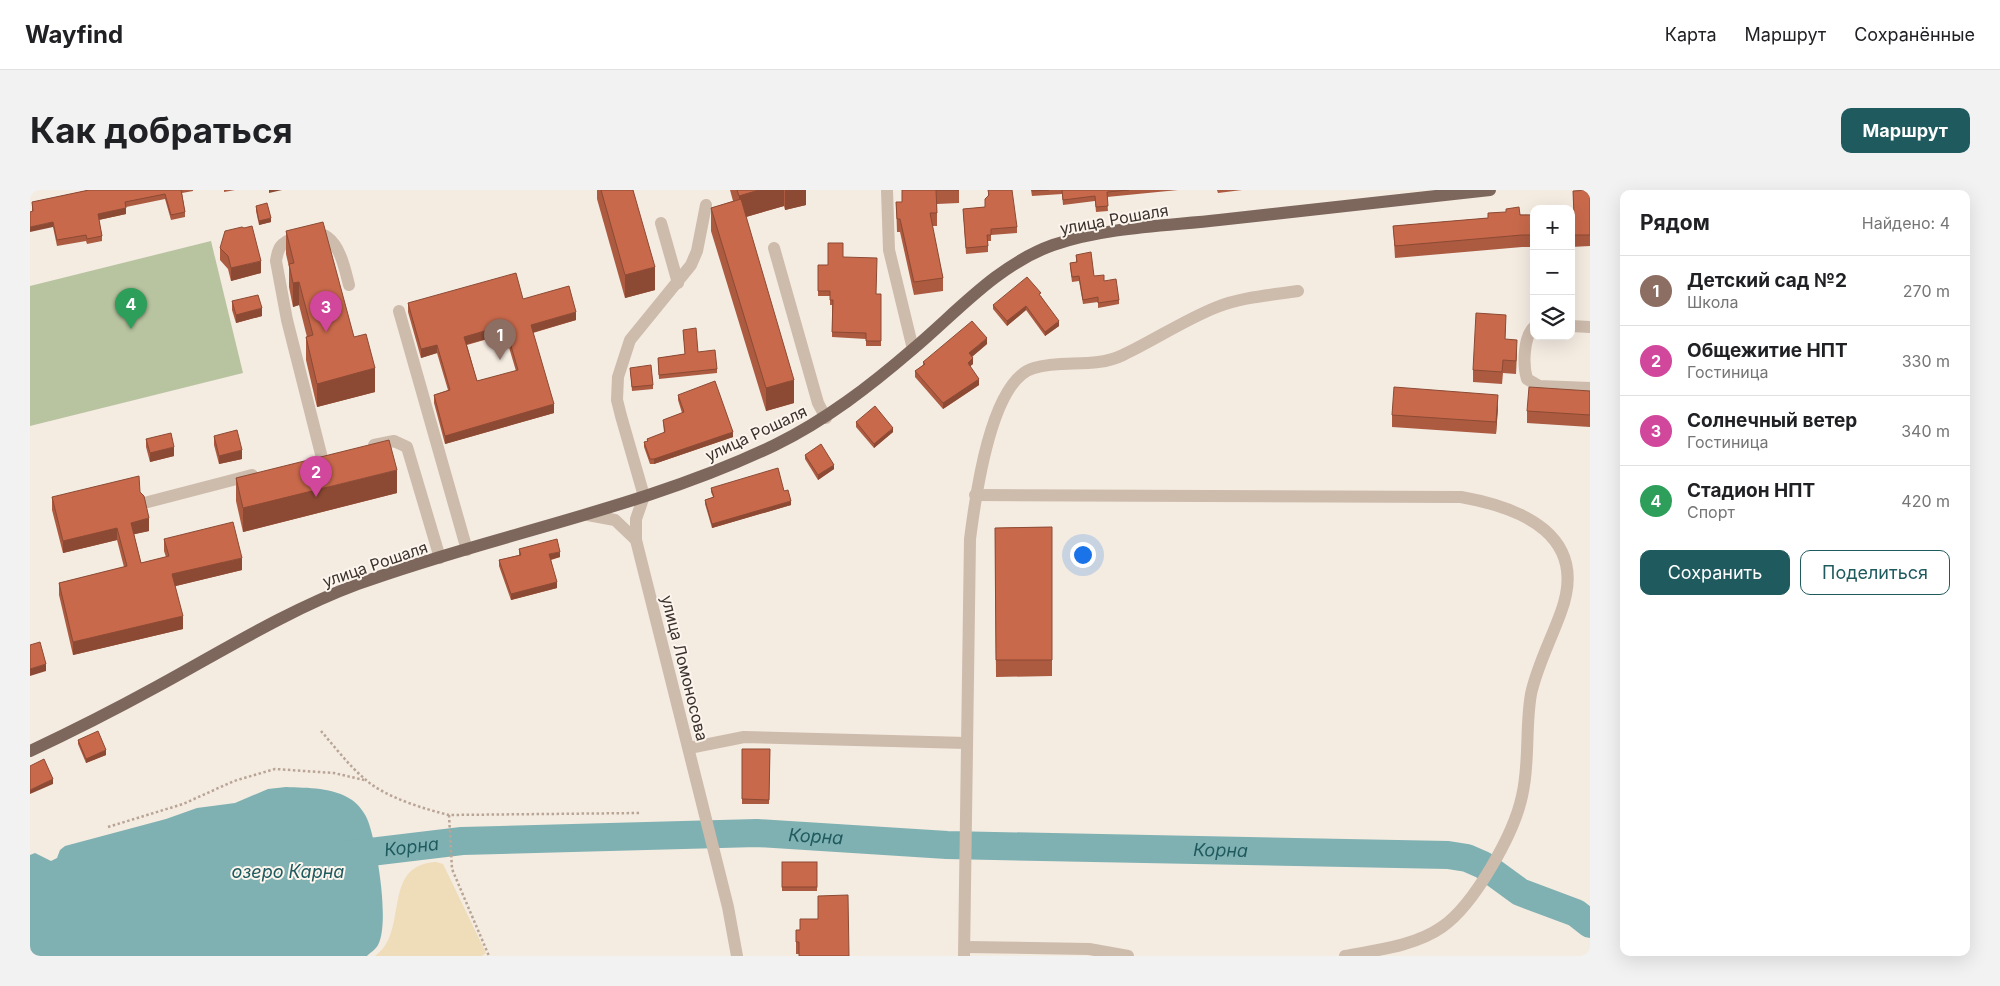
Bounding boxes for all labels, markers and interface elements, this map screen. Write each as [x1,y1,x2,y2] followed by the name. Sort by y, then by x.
[25,20,123,49] text: Wayfind
[1665,24,1717,45] text: Карта
[1745,24,1826,45] text: Маршрут
[1854,24,1975,45] text: Сохранённые
[1841,108,1970,153] button: Маршрут
[30,109,293,151] text: Как добраться
[1058,200,1170,238] street label: улица Рошаля
[1530,205,1575,340] map controls
[1530,205,1575,250] button: +
[1640,210,1710,235] text: Рядом
[1862,213,1950,233] text: Найдено: 4
[1530,250,1575,295] button: −
[1687,269,1847,292] text: Детский сад №2
[1653,281,1659,301] text: 1
[1903,281,1950,301] text: 270 m
[115,288,147,329] pin: 4
[310,291,342,332] pin: 3
[1687,292,1738,312] text: Школа
[1530,295,1575,340] button: layers
[484,319,516,360] pin: 1
[1687,339,1848,362] text: Общежитие НПТ
[1651,351,1661,371] text: 2
[1902,351,1950,371] text: 330 m
[1687,362,1768,382] text: Гостиница
[702,401,810,465] street label: улица Рошаля
[1687,409,1857,432] text: Солнечный ветер
[1651,421,1661,441] text: 3
[1901,421,1950,441] text: 340 m
[1687,432,1768,452] text: Гостиница
[300,456,332,497] pin: 2
[1687,479,1815,502] text: Стадион НПТ
[1651,491,1661,511] text: 4
[1901,491,1950,511] text: 420 m
[1687,502,1735,522] text: Спорт
[320,537,430,591] street label: улица Рошаля
[1070,542,1096,568] your location
[1640,550,1790,595] button: Сохранить
[1800,550,1950,595] button: Поделиться
[657,593,713,743] street label: улица Ломоносова
[788,824,844,848] water label: Корна
[383,833,440,860] water label: Корна
[1193,839,1248,861] water label: Корна
[232,861,344,882] water label: озеро Карна

